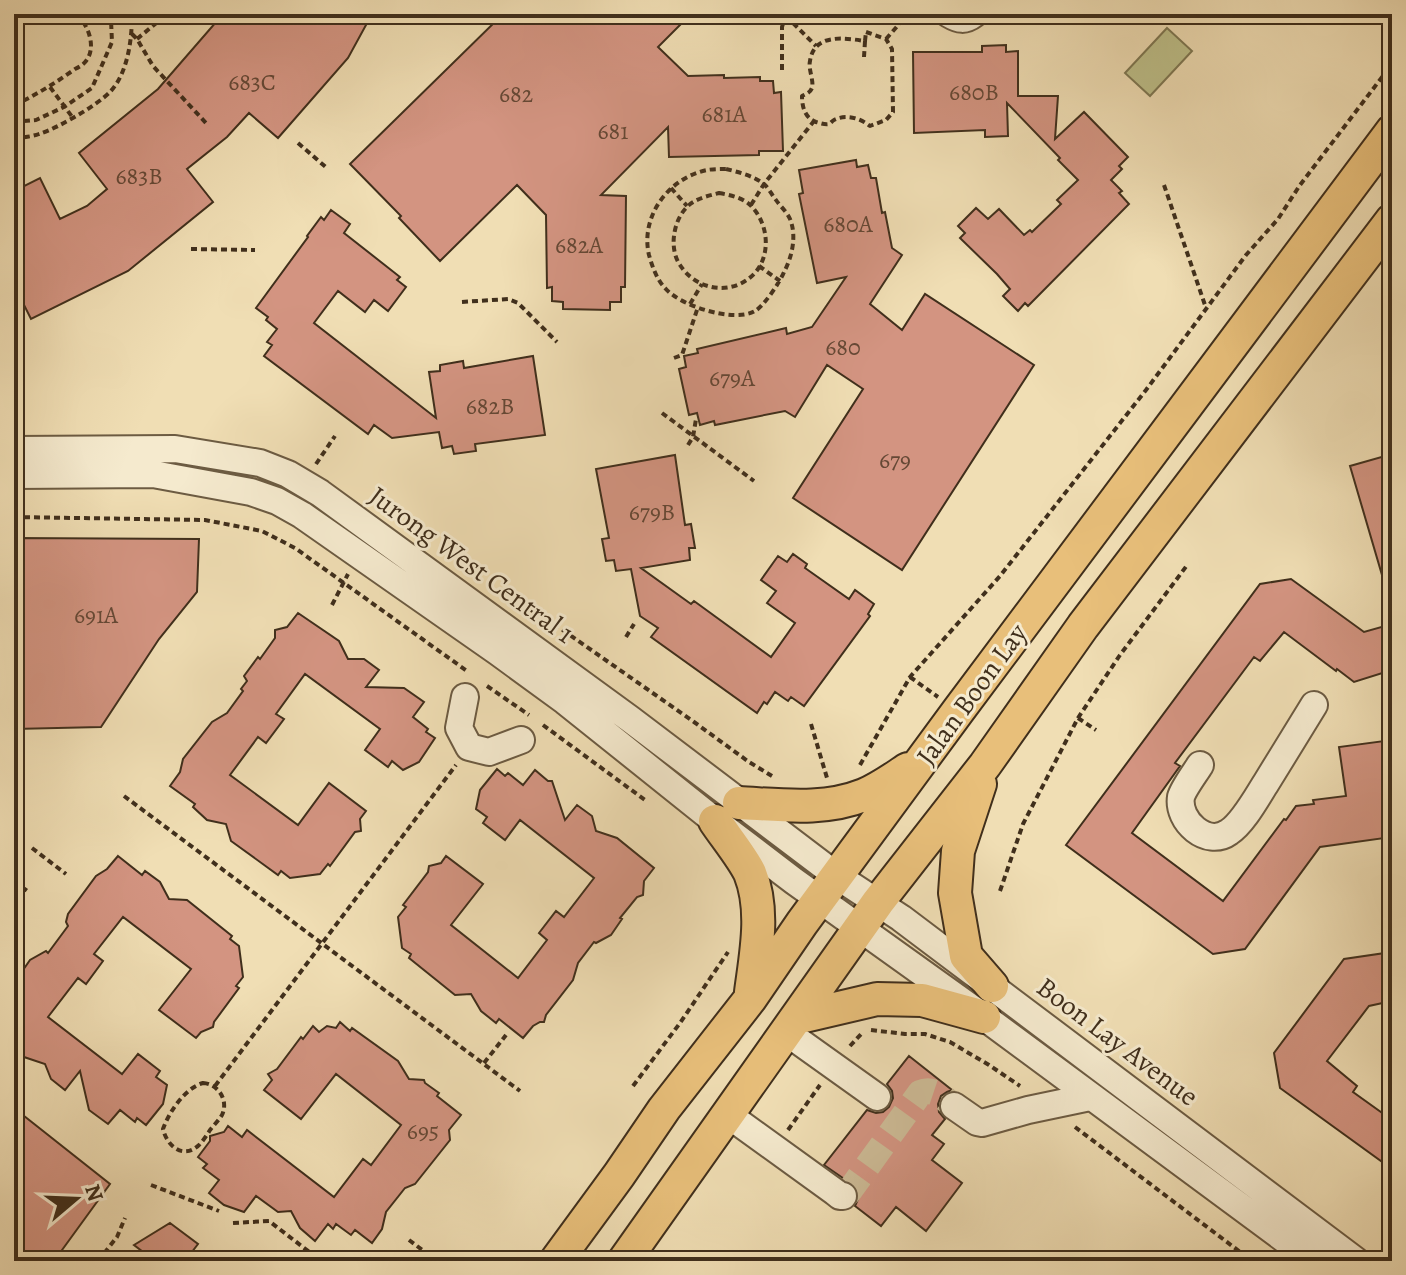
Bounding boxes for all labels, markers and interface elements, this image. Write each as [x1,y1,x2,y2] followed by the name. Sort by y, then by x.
[228,66,276,98] house number: 683C
[949,76,999,108] house number: 680B
[499,78,533,110] house number: 682
[702,98,747,130] house number: 681A
[598,115,628,147] house number: 681
[115,160,163,192] house number: 683B
[823,208,874,240] house number: 680A
[555,229,604,261] house number: 682A
[825,331,861,363] house number: 680
[709,362,756,394] house number: 679A
[466,390,514,422] house number: 682B
[879,444,911,476] house number: 679
[361,477,582,652] street label: Jurong West Central 1
[629,496,675,528] house number: 679B
[74,599,119,631] house number: 691A
[907,616,1036,773] street label: Jalan Boon Lay
[1029,968,1206,1115] street label: Boon Lay Avenue
[407,1115,439,1147] house number: 695
[36,1159,116,1239] north arrow
[77,1180,111,1205] text: N

